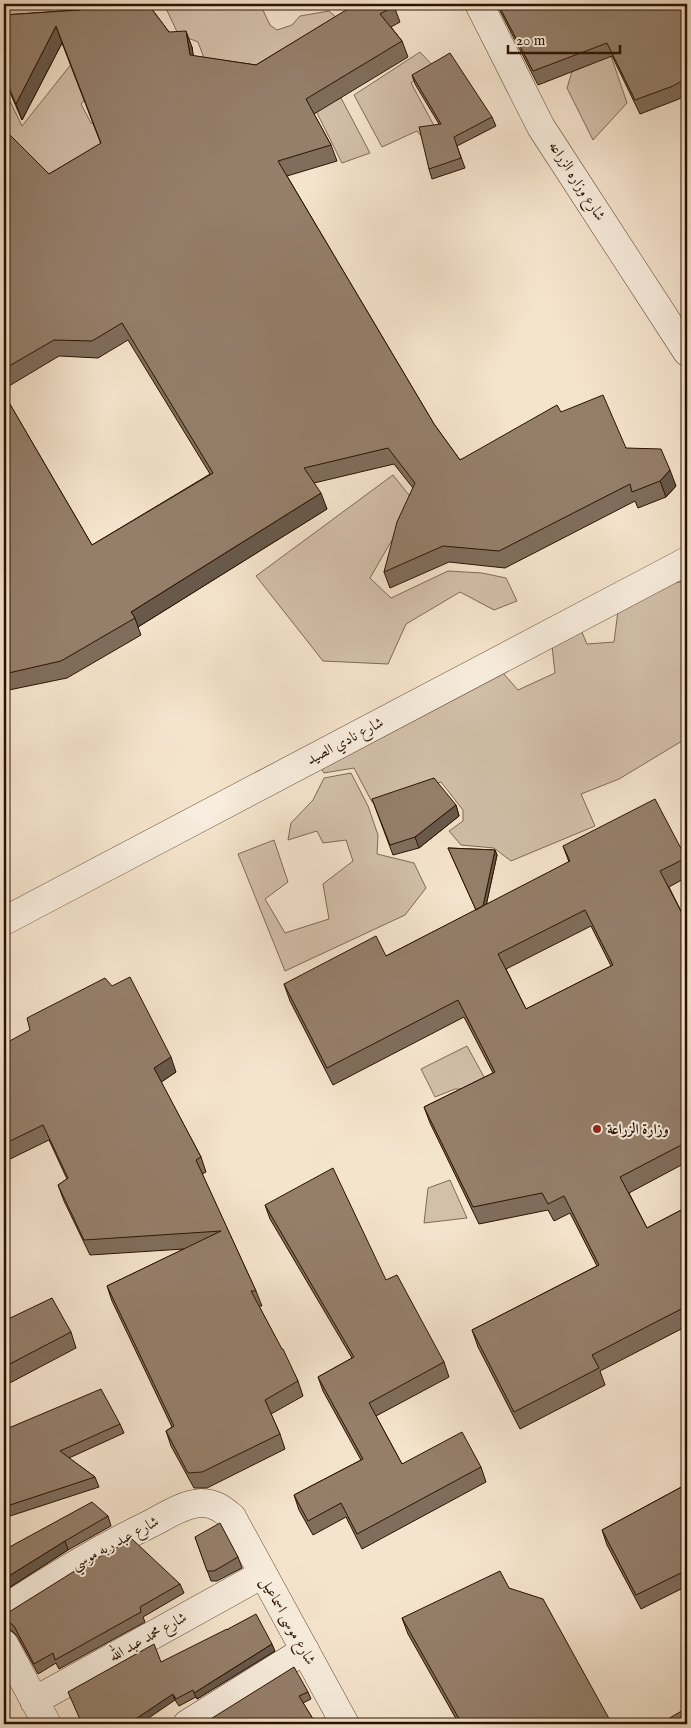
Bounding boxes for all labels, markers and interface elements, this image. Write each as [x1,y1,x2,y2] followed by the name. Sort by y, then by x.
[508,22,621,54] scale bar
[516,31,546,50] text: 20 m
[542,138,610,226] street label: شارع وزاره الزراعه
[303,713,388,772] street label: شارع نادي الصيد
[607,1120,669,1139] place label: وزارة الزراعة
[591,1123,603,1135] marker: وزارة الزراعة
[68,1512,164,1578] street label: شارع عبد ربه موسي
[253,1574,320,1670] street label: شارع موسى اسماعيل
[104,1605,192,1669] street label: شارع محمد عبد الله

